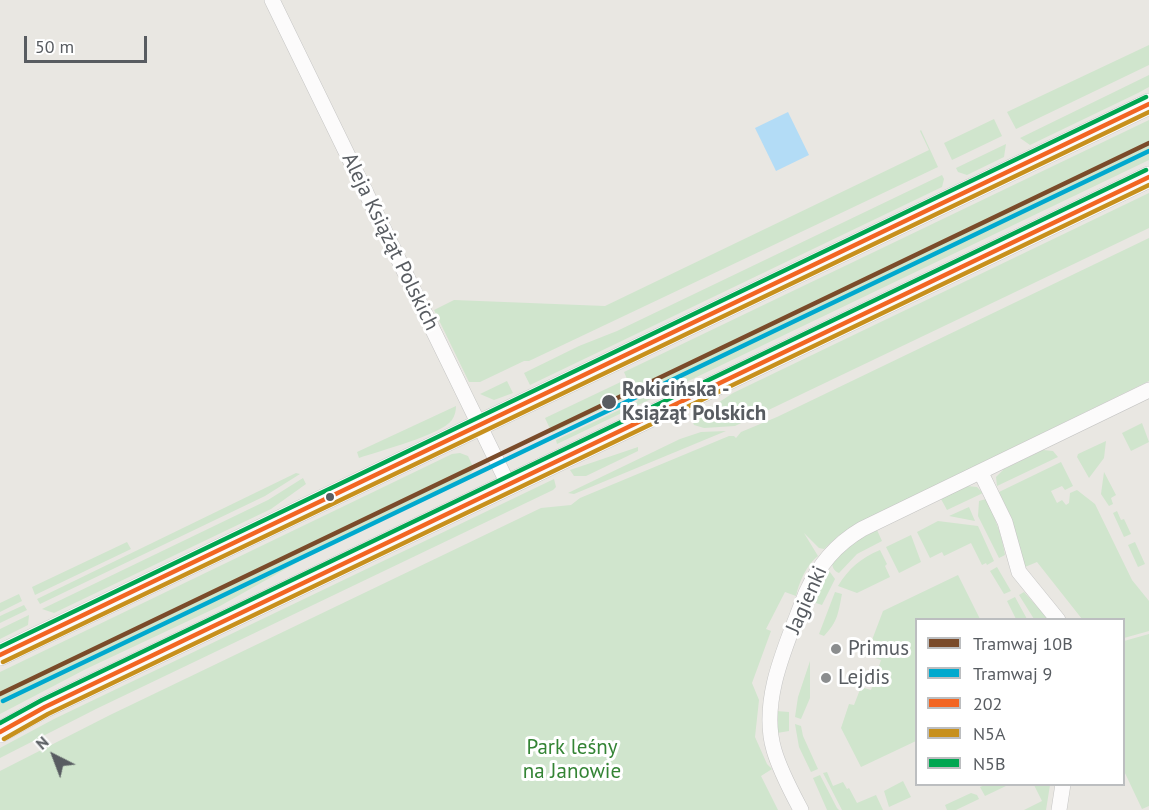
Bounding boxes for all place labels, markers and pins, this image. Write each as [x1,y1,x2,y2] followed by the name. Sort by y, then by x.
[622,377,766,427] place label: Rokicińska - Książąt Polskich
[600,393,618,411] marker: Rokicińska - Książąt Polskich
[324,491,336,503] unlabelled marker
[848,636,909,662] place label: Primus
[829,642,843,656] marker: Primus
[838,665,890,691] place label: Lejdis
[819,671,833,685] marker: Lejdis

